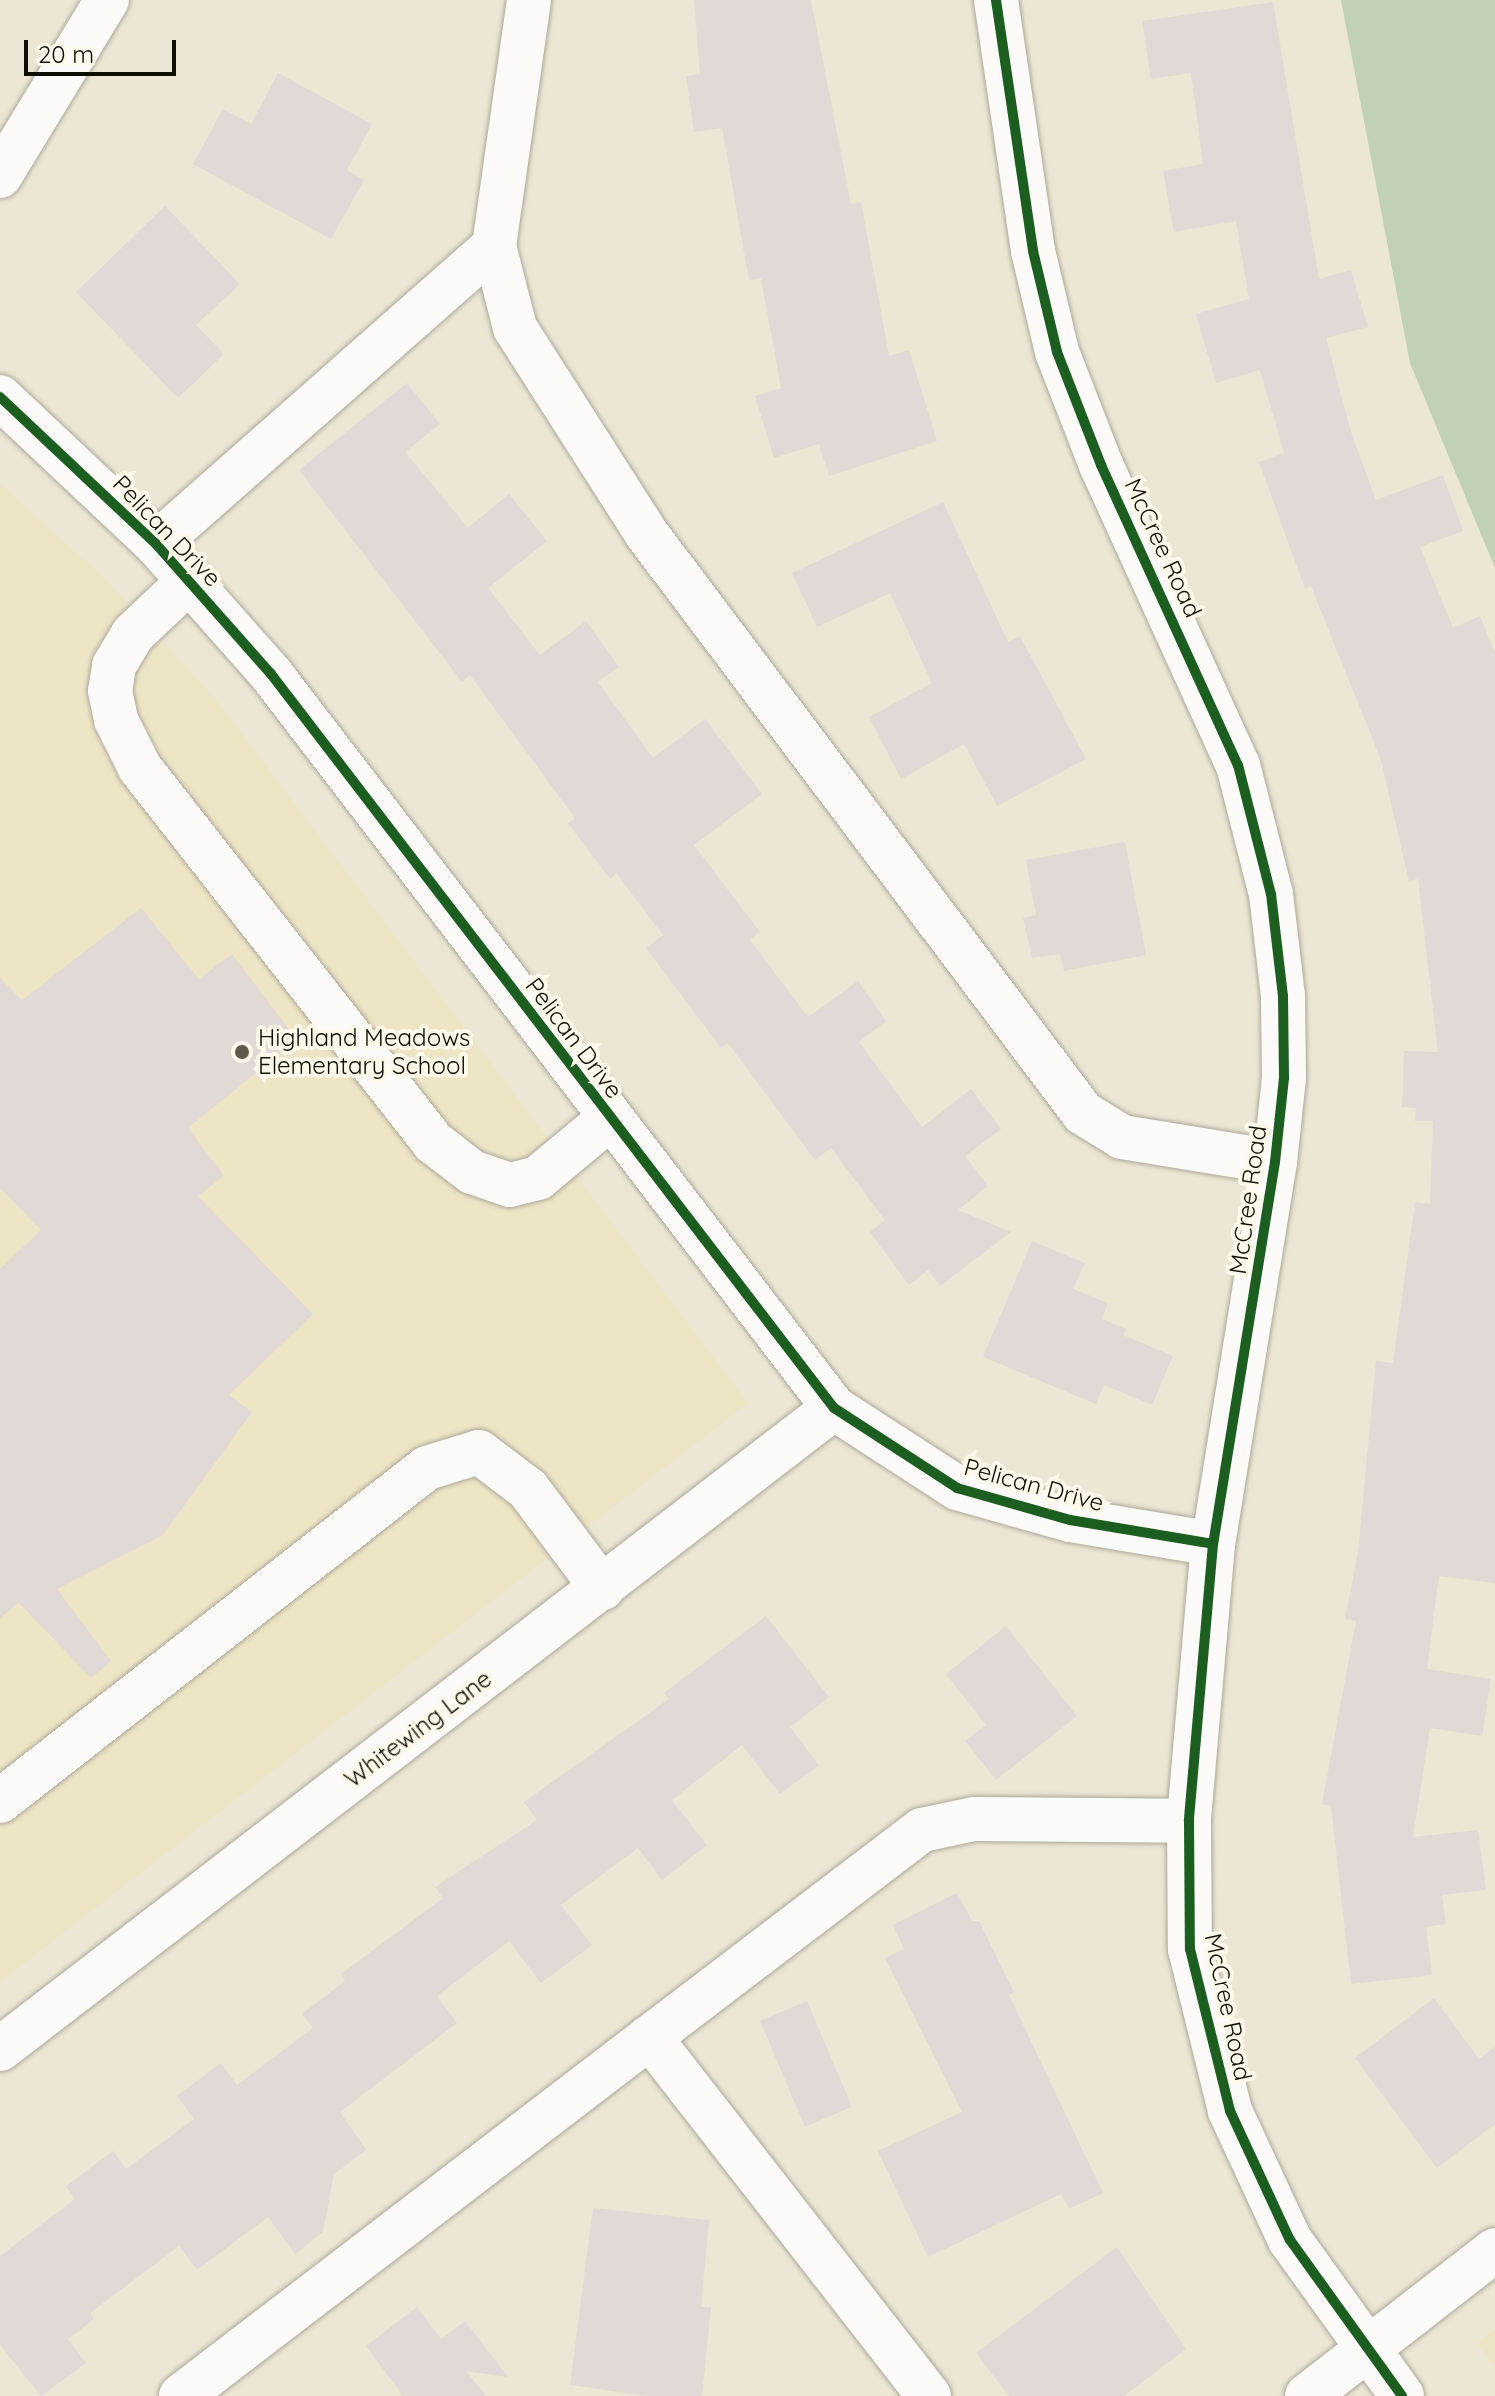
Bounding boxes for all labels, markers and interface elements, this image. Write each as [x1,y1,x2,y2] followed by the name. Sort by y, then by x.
[28,24,180,74] scale bar
[38,39,94,69] text: 20 m
[107,469,227,593] street label: Pelican Drive
[1118,474,1208,622] street label: McCree Road
[519,972,629,1104] street label: Pelican Drive
[258,1024,470,1080] place label: Highland Meadows Elementary School
[233,1043,251,1061] marker: Highland Meadows Elementary School
[1223,1124,1273,1276] street label: McCree Road
[961,1453,1107,1517] street label: Pelican Drive
[339,1664,497,1794] street label: Whitewing Lane
[1198,1931,1258,2083] street label: McCree Road

